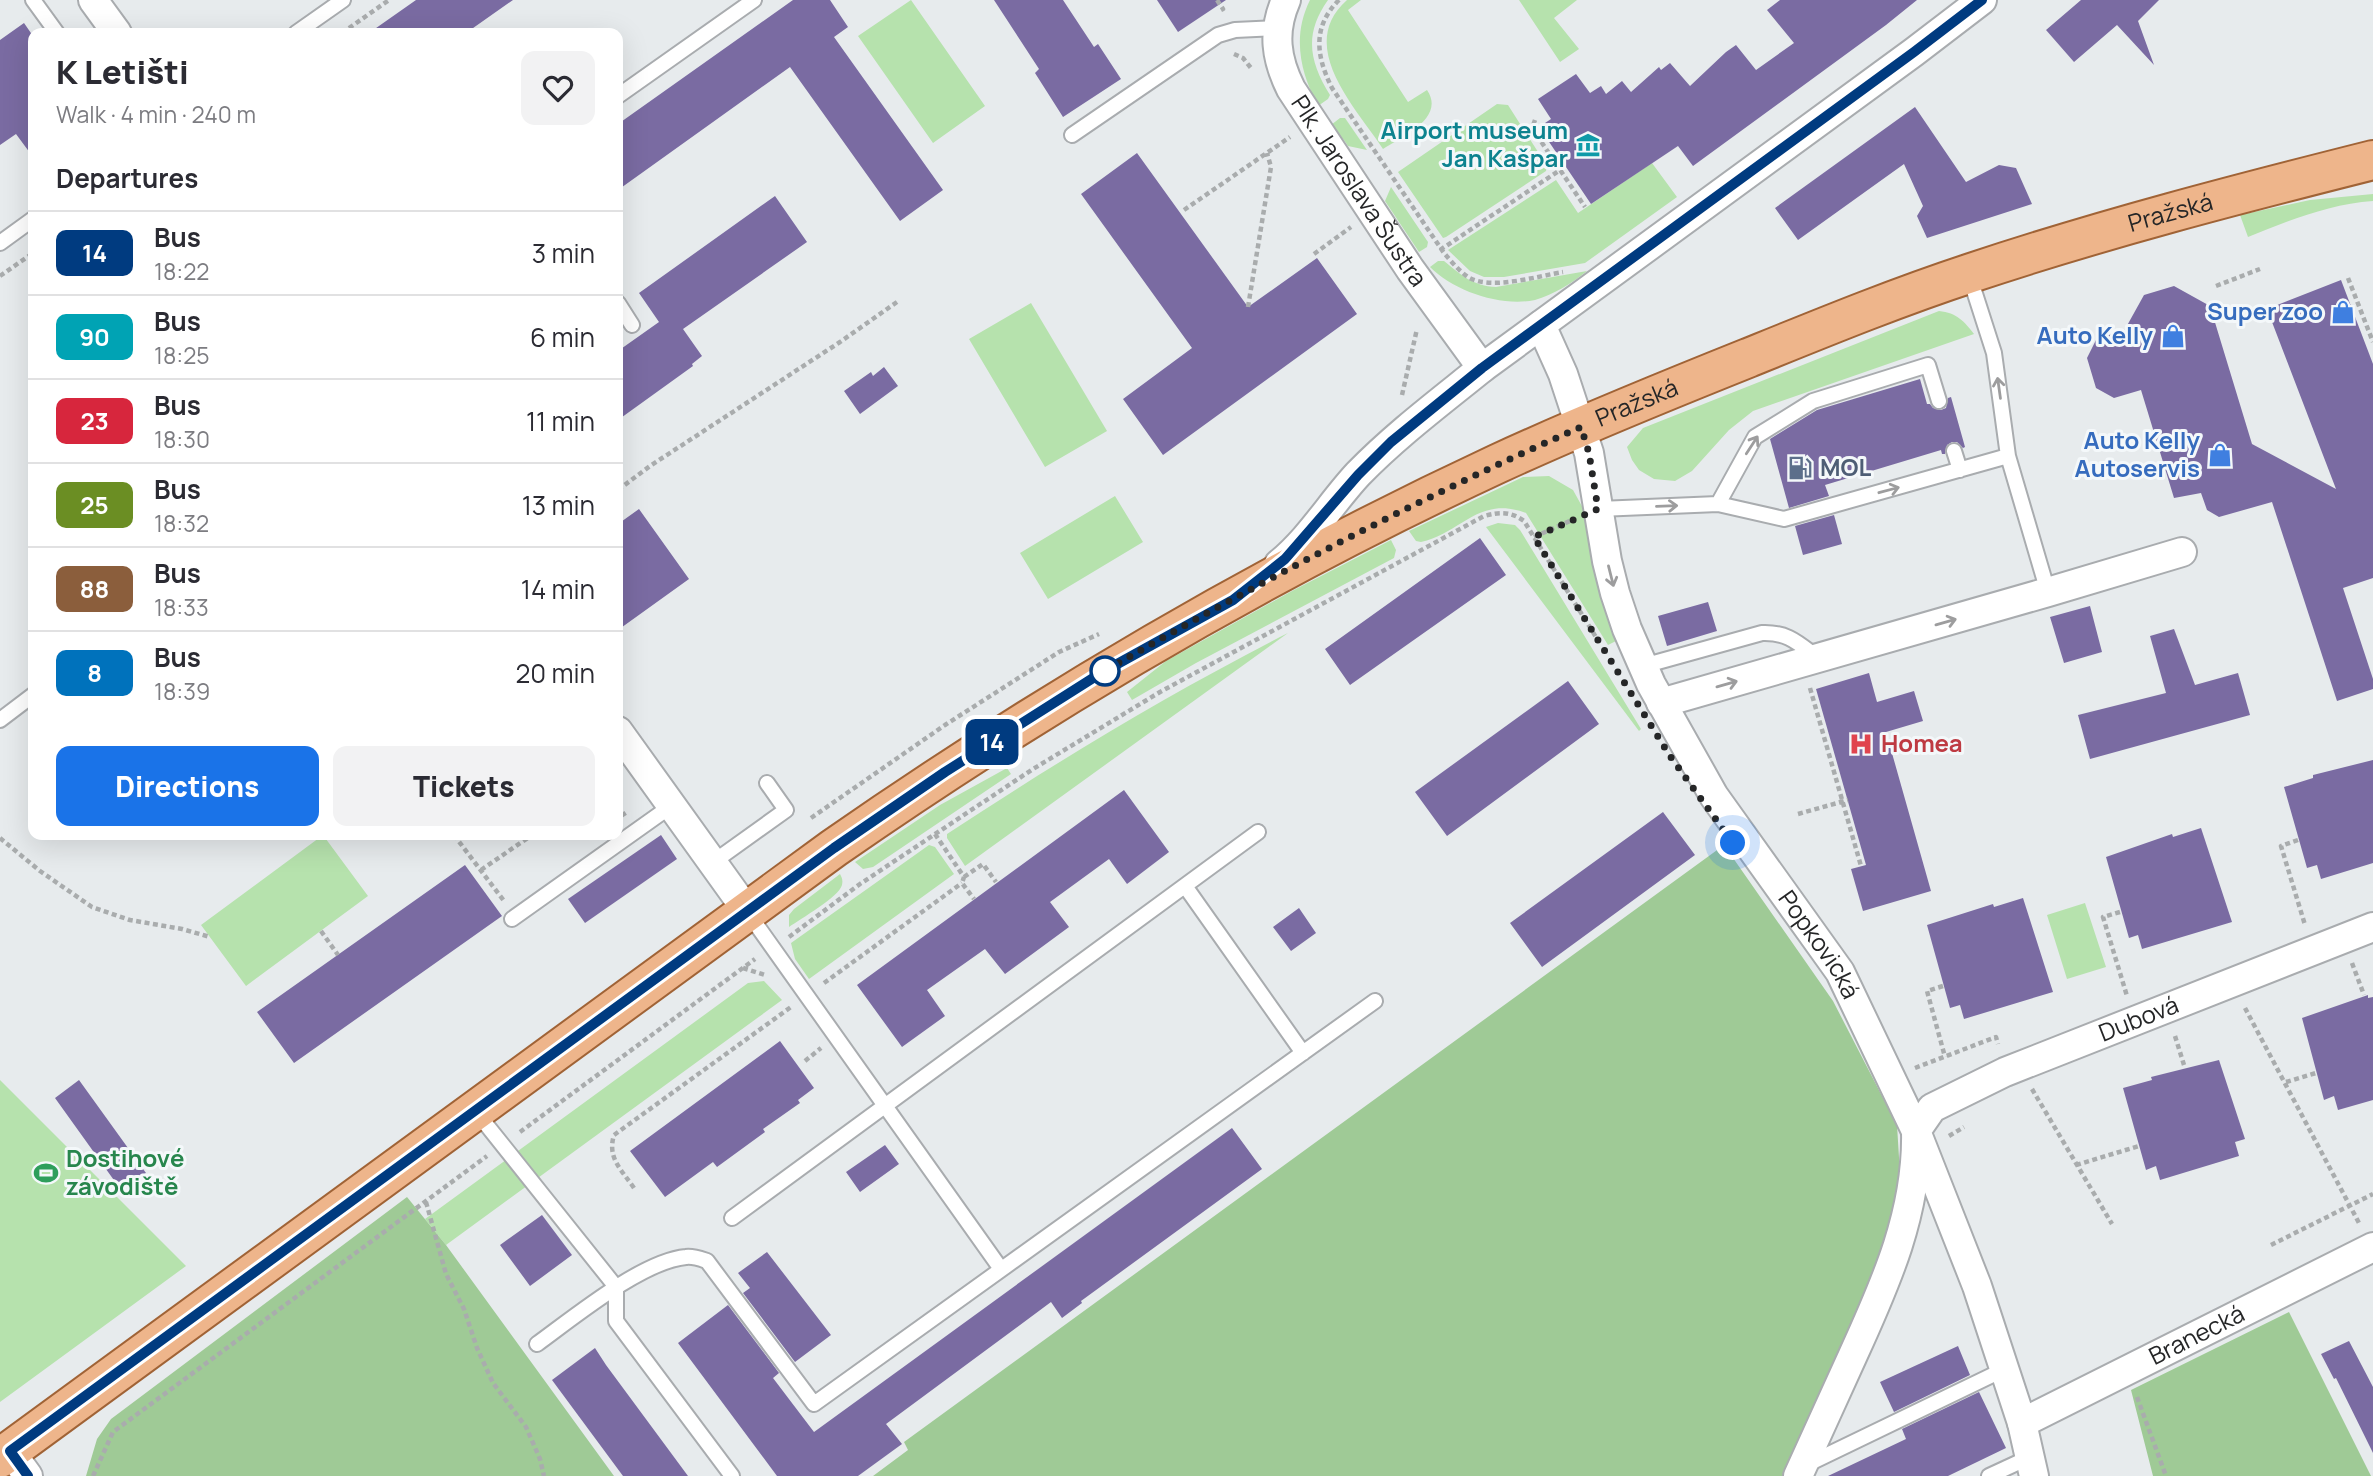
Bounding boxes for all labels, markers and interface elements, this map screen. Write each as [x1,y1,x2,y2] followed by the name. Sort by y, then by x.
[56,49,189,94] text: K Letišti
[521,51,595,125] button: heart
[1284,88,1435,293] street label: Plk. Jaroslava Šustra
[56,98,256,130] text: Walk · 4 min · 240 m
[1381,113,1568,174] place label: Airport museum Jan Kašpar
[1574,131,1602,159] museum icon: Airport museum Jan Kašpar
[56,160,198,196] text: Departures
[2124,184,2216,239] street label: Pražská
[154,219,201,255] text: Bus
[532,235,595,271] text: 3 min
[82,236,107,269] text: 14
[154,255,209,287] text: 18:22
[2207,294,2323,327] place label: Super zoo
[2329,298,2357,326] shop icon: Super zoo
[154,303,201,339] text: Bus
[2037,318,2154,351] place label: Auto Kelly
[530,319,595,355] text: 6 min
[79,320,110,353] text: 90
[2159,322,2187,350] shop icon: Auto Kelly
[154,339,210,371] text: 18:25
[1590,370,1683,434] street label: Pražská
[1992,377,2005,400] one-way arrow
[154,387,201,423] text: Bus
[526,403,595,439] text: 11 min
[80,404,109,437] text: 23
[154,423,210,455] text: 18:30
[2075,423,2201,484] place label: Auto Kelly Autoservis
[1744,436,1759,455] one-way arrow
[2206,441,2234,469] shop icon: Auto Kelly Autoservis
[1820,450,1872,483] place label: MOL
[1786,454,1814,482] fuel station icon: MOL
[154,471,201,507] text: Bus
[1877,483,1899,496] one-way arrow
[522,487,595,523] text: 13 min
[80,488,109,521] text: 25
[1655,499,1678,512] one-way arrow
[154,507,209,539] text: 18:32
[154,555,201,591] text: Bus
[1605,564,1618,587] one-way arrow
[521,571,595,607] text: 14 min
[80,572,109,605] text: 88
[154,591,209,623] text: 18:33
[1934,614,1956,627] one-way arrow
[154,639,201,675] text: Bus
[516,655,595,691] text: 20 min
[87,656,102,689] text: 8
[1090,656,1120,686] unlabelled marker
[154,675,210,707] text: 18:39
[1716,677,1738,690] one-way arrow
[960,719,1024,765] line badge: 14
[979,725,1005,758] text: 14
[1881,726,1963,759] place label: Homea
[1847,730,1875,758] hospital icon: Homea
[56,746,319,826] button: Directions
[333,746,595,826] button: Tickets
[1715,825,1750,860] your location
[1772,883,1868,1004] street label: Popkovická
[2094,987,2183,1048] street label: Dubová
[66,1141,185,1202] place label: Dostihové závodiště
[32,1159,60,1187] sports icon: Dostihové závodiště
[2143,1296,2250,1372] street label: Branecká

